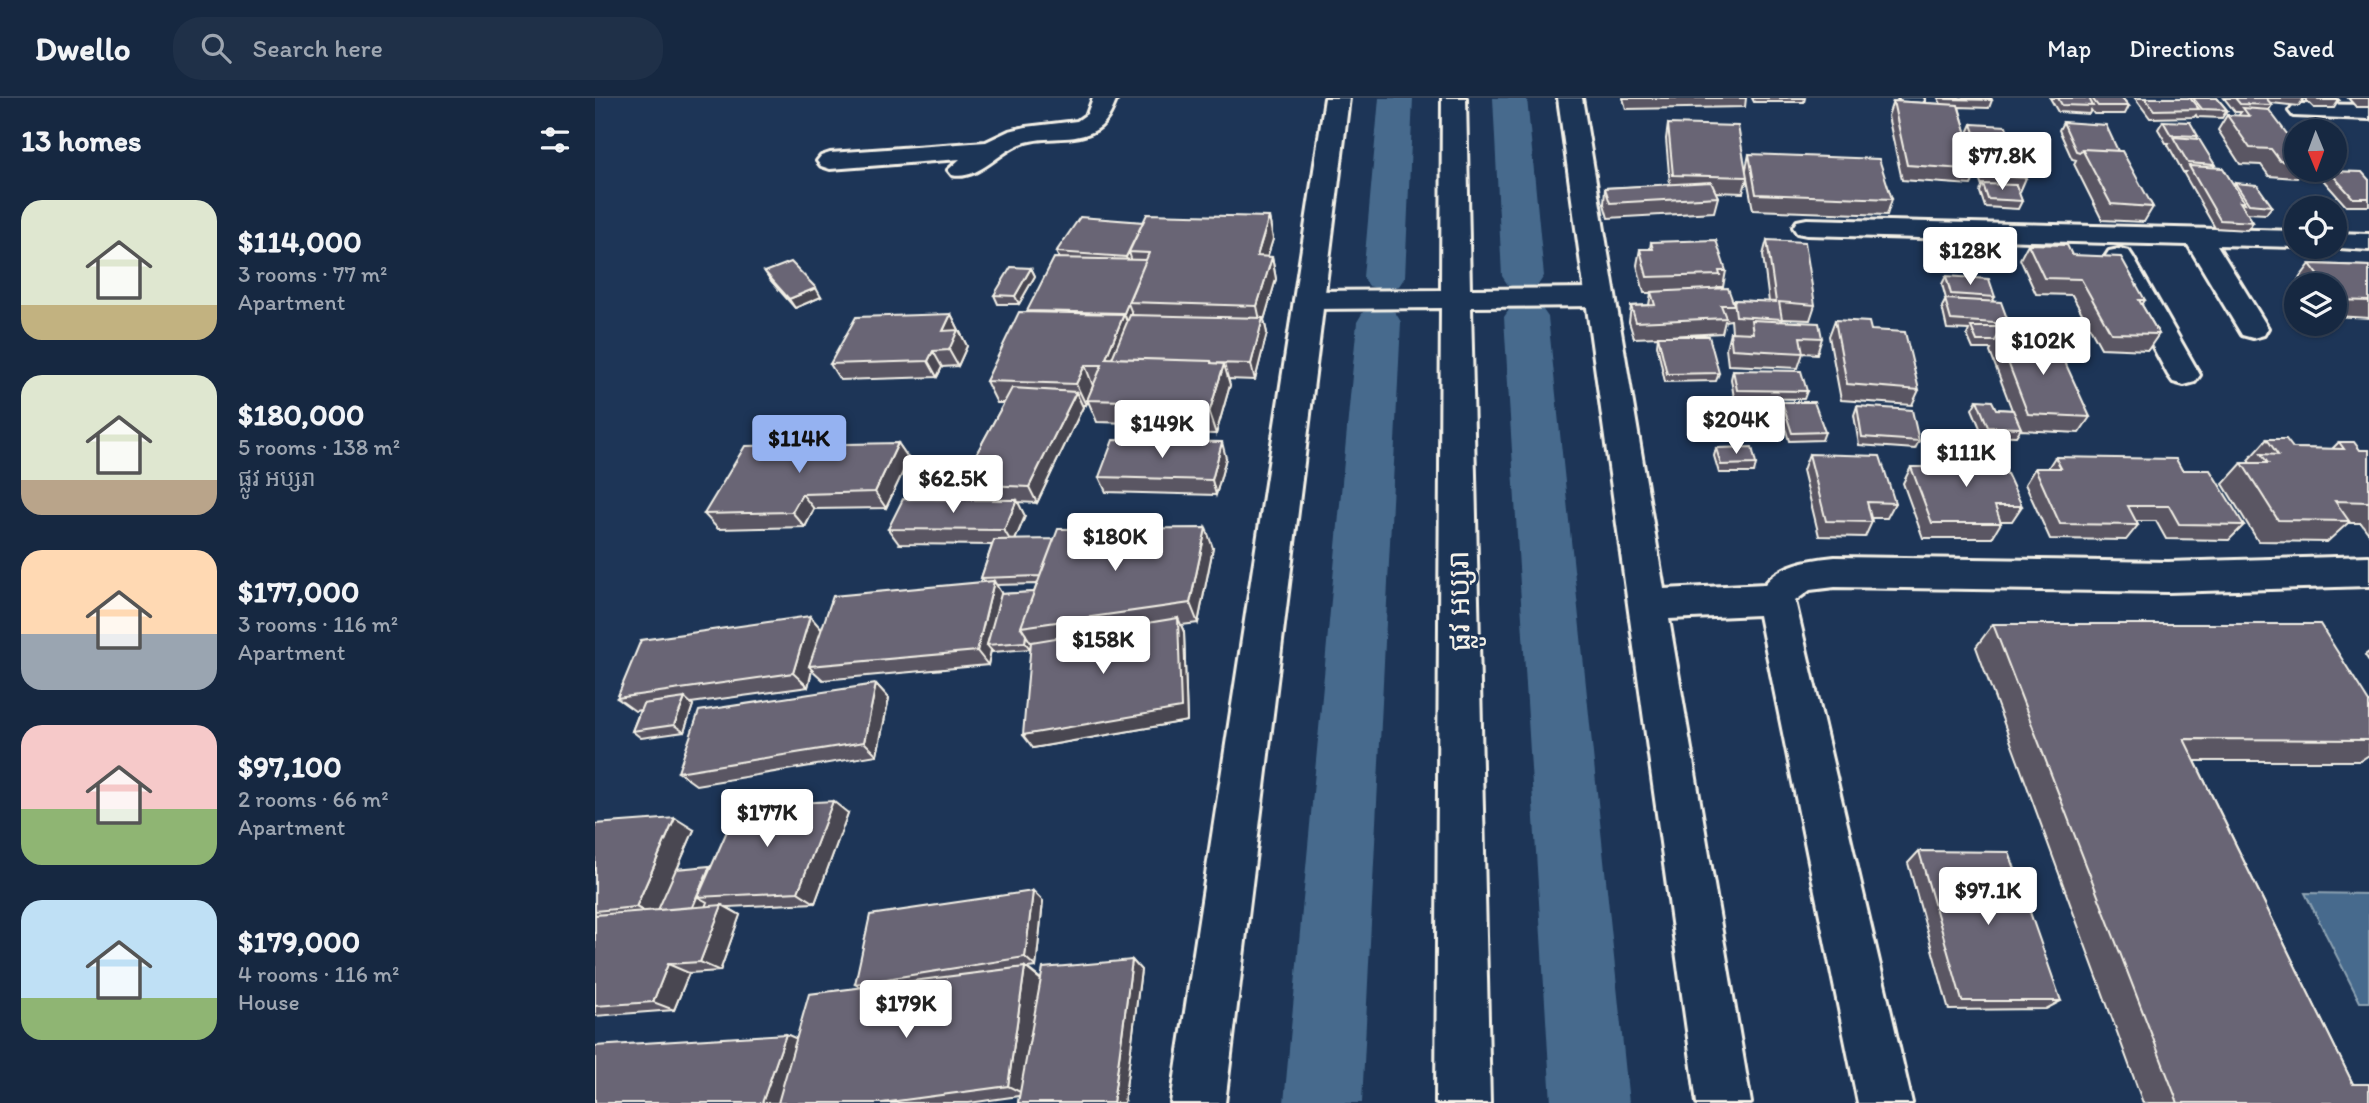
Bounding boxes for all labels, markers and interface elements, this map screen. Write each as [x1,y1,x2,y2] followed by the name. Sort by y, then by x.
[173,17,663,80] search box
[35,29,131,68] text: Dwello
[197,29,235,67] icon: search
[253,32,383,64] text: Search here
[2047,34,2091,63] text: Map
[2129,34,2235,63] text: Directions
[2273,34,2334,63] text: Saved
[2284,119,2347,182] north arrow
[2284,119,2347,336] map controls
[536,121,574,159] icon: filters
[21,122,141,159] text: 13 homes
[1945,132,2059,192] pin: $77.8K
[1968,141,2036,169] text: $77.8K
[2284,196,2347,259] button: locate
[238,223,362,260] text: $114,000
[77,228,161,312] icon: home
[1921,228,2019,287] pin: $128K
[1939,236,2001,264] text: $128K
[238,260,388,288] text: 3 rooms · 77 m²
[2284,273,2347,336] button: layers
[238,288,345,316] text: Apartment
[1994,317,2092,377] pin: $102K
[2011,326,2075,354] text: $102K
[238,396,365,433] text: $180,000
[1687,396,1785,456] pin: $204K
[1113,400,1211,460] pin: $149K
[77,403,161,487] icon: home
[1703,405,1769,433] text: $204K
[1131,409,1193,437] text: $149K
[750,416,848,475] pin: $114K
[768,424,830,452] text: $114K
[1917,430,2015,489] pin: $111K
[238,433,400,461] text: 5 rooms · 138 m²
[1937,438,1995,466] text: $111K
[896,456,1010,515] pin: $62.5K
[238,464,316,492] text: ផ្លូវ អប្សរា
[919,464,987,492] text: $62.5K
[1066,514,1164,573] pin: $180K
[1083,522,1147,550] text: $180K
[1439,550,1486,652] street label: ផ្លូវ អប្សរា
[238,573,359,610] text: $177,000
[77,578,161,662] icon: home
[238,610,398,638] text: 3 rooms · 116 m²
[1054,616,1152,676] pin: $158K
[1072,625,1134,653] text: $158K
[238,638,345,666] text: Apartment
[238,748,342,785] text: $97,100
[77,753,161,837] icon: home
[238,785,389,813] text: 2 rooms · 66 m²
[718,790,816,849] pin: $177K
[737,798,797,826] text: $177K
[238,813,345,841] text: Apartment
[1931,868,2045,927] pin: $97.1K
[1955,876,2021,904] text: $97.1K
[238,923,360,960] text: $179,000
[77,928,161,1012] icon: home
[238,960,400,988] text: 4 rooms · 116 m²
[857,981,955,1040] pin: $179K
[238,988,300,1016] text: House
[876,989,936,1017] text: $179K

